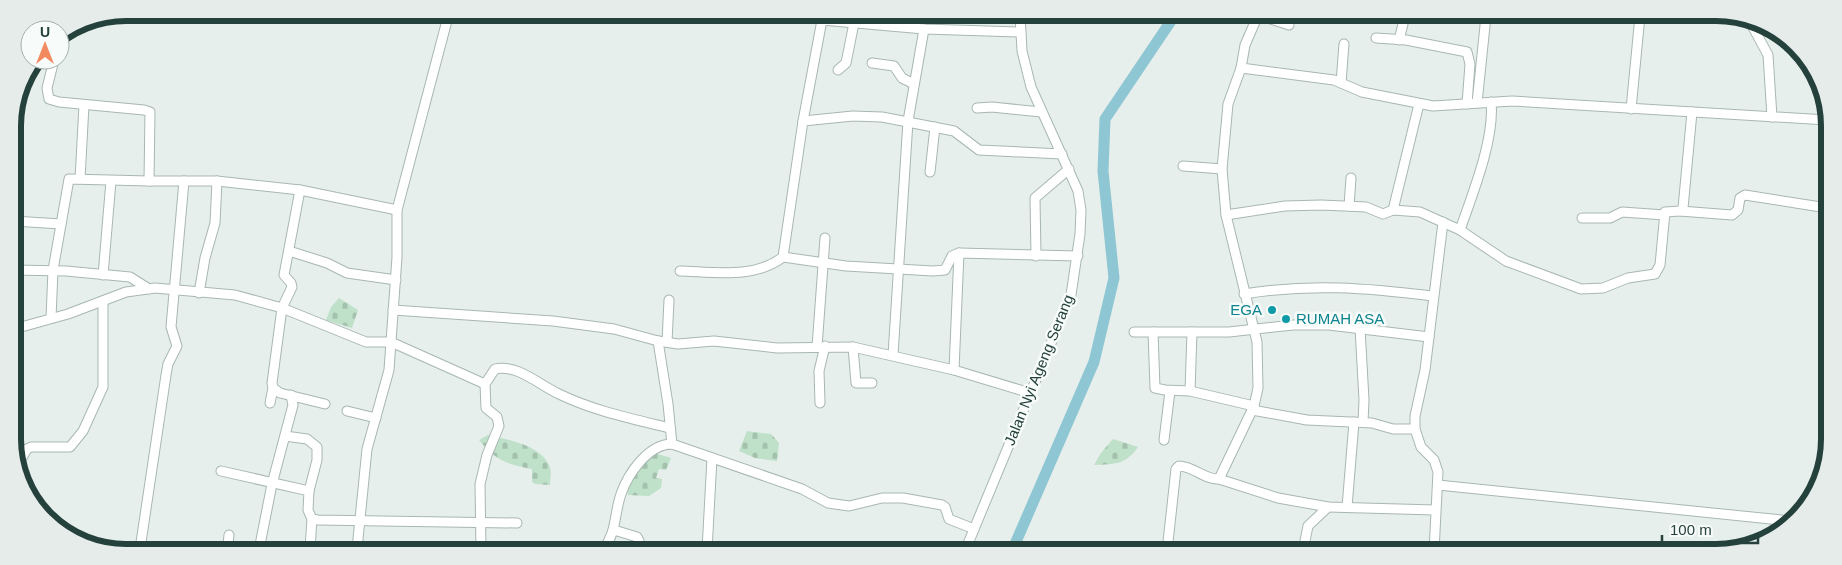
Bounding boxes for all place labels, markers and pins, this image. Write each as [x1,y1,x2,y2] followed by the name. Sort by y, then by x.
[1230,301,1262,318] place label: EGA
[1266,304,1278,316] marker: EGA
[1296,310,1384,327] place label: RUMAH ASA
[1280,313,1292,325] marker: RUMAH ASA

